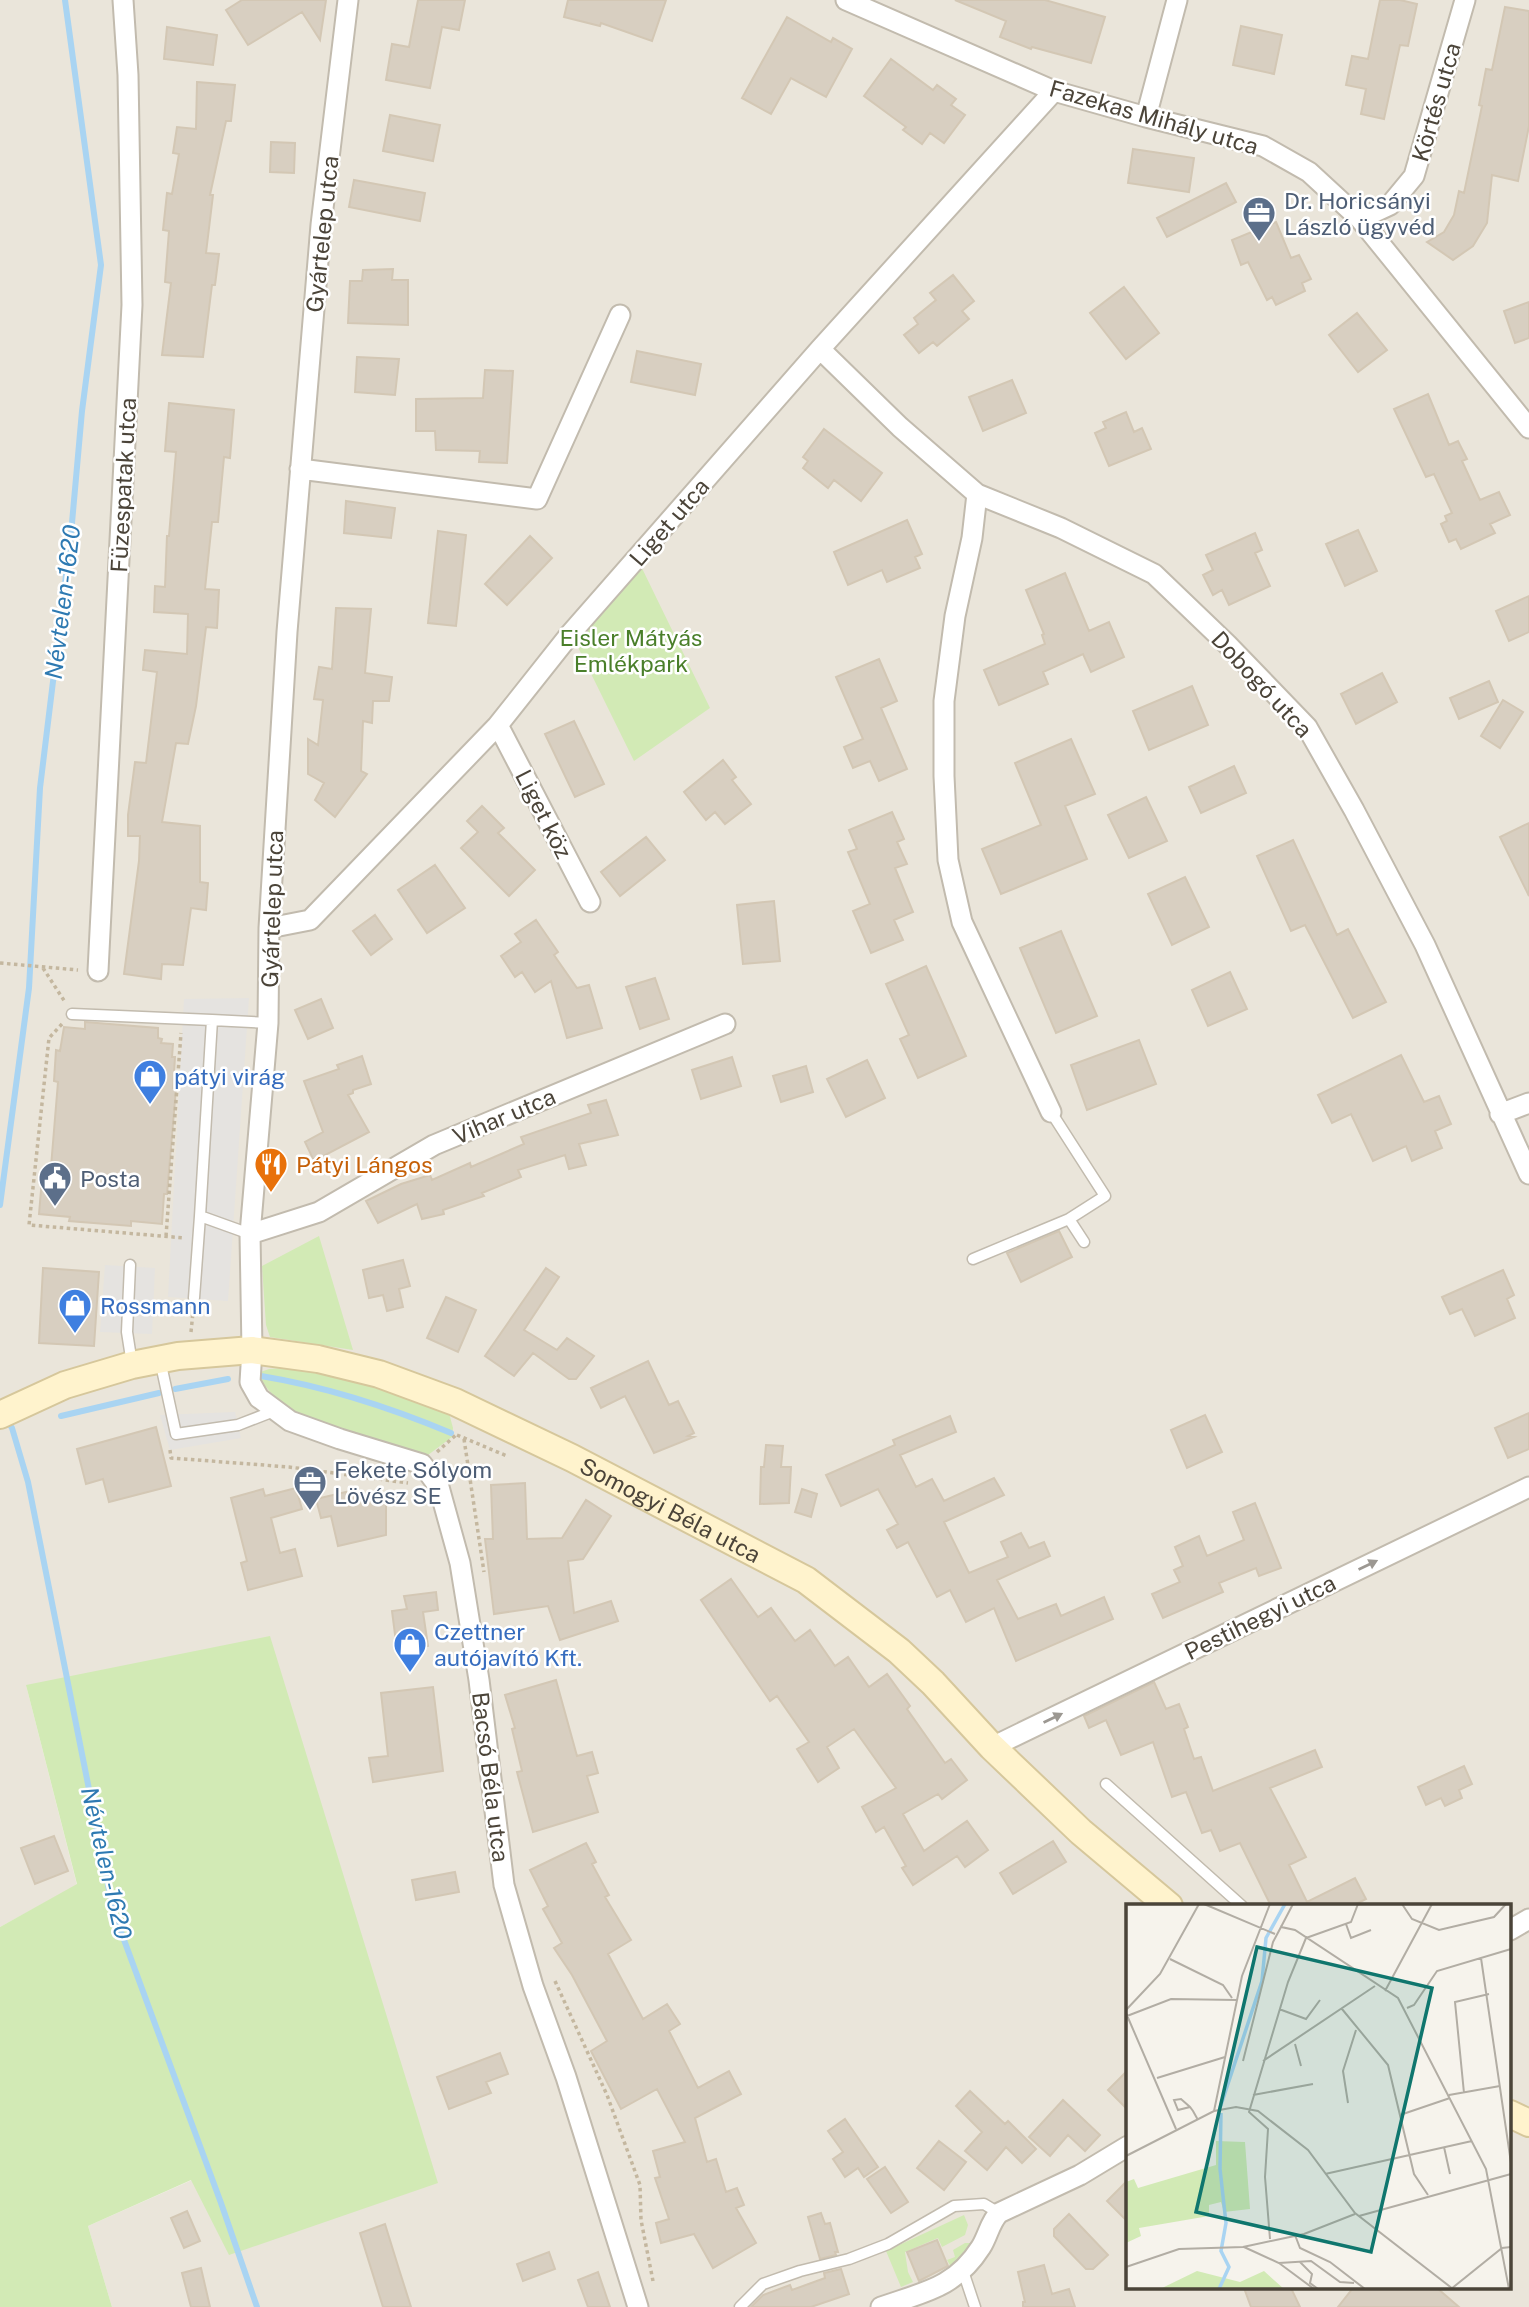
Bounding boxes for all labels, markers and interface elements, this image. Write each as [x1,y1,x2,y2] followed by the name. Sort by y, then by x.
[1406,39,1466,165] street label: Körtés utca
[1046,74,1262,160] street label: Fazekas Mihály utca
[300,154,344,314] street label: Gyártelep utca
[1284,187,1435,240] place label: Dr. Horicsányi László ügyvéd
[1240,194,1278,243] office icon: Dr. Horicsányi László ügyvéd
[105,397,141,573] street label: Füzespatak utca
[624,473,714,571] street label: Liget utca
[39,523,85,681] water label: Névtelen-1620
[559,624,703,677] park label: Eisler Mátyás Emlékpark
[1206,625,1318,743] street label: Dobogó utca
[510,765,578,863] street label: Liget köz
[256,830,288,988] street label: Gyártelep utca
[131,1057,169,1106] shop icon: pátyi virág
[174,1063,285,1090] place label: pátyi virág
[449,1082,559,1150] street label: Vihar utca
[252,1145,290,1194] restaurant icon: Pátyi Lángos
[296,1151,433,1178] place label: Pátyi Lángos
[36,1159,74,1208] public building icon: Posta
[80,1165,140,1192] place label: Posta
[56,1286,94,1335] shop icon: Rossmann
[100,1292,210,1319] place label: Rossmann
[576,1451,766,1568] street label: Somogyi Béla utca
[334,1456,492,1509] place label: Fekete Sólyom Lövész SE
[291,1463,329,1512] office icon: Fekete Sólyom Lövész SE
[1358,1560,1378,1571] one-way arrow
[1180,1569,1340,1665] street label: Pestihegyi utca
[434,1618,582,1671] place label: Czettner autójavító Kft.
[391,1625,429,1674] shop icon: Czettner autójavító Kft.
[467,1690,515,1864] street label: Bacsó Béla utca
[1043,1712,1063,1723] one-way arrow
[76,1784,138,1942] water label: Névtelen-1620
[1126,1904,1512,2290] inset map

